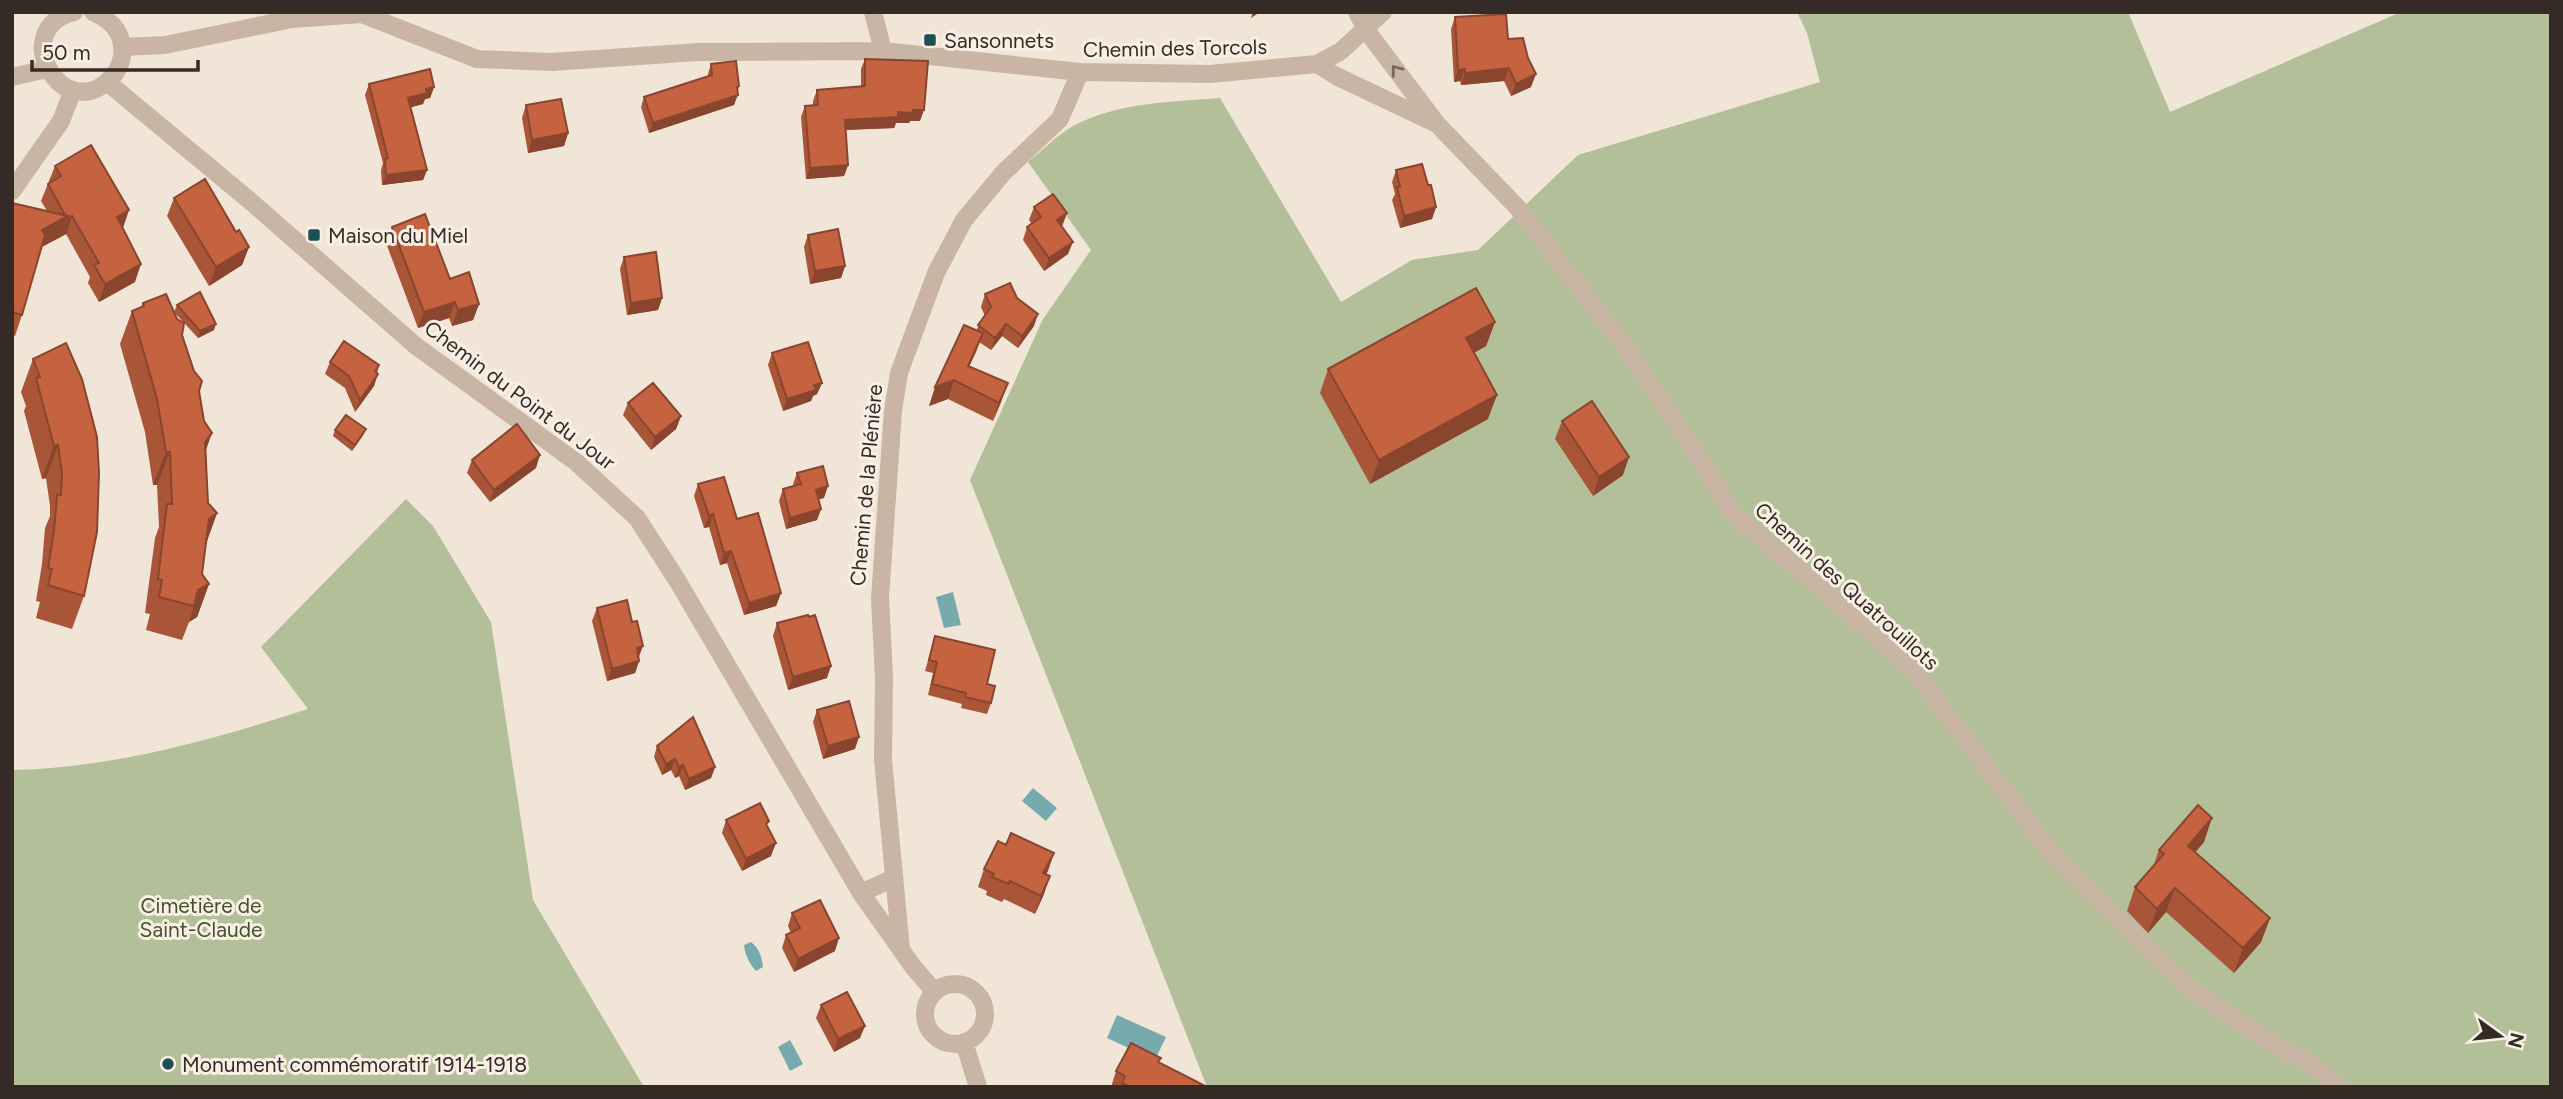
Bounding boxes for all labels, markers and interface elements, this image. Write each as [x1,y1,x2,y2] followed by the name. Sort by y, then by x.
[32,28,198,72] scale bar
[944,28,1054,53] place label: Sansonnets
[922,32,938,48] marker: Sansonnets
[1083,34,1267,62] street label: Chemin des Torcols
[42,40,91,65] text: 50 m
[1392,65,1404,77] one-way arrow
[328,223,468,248] place label: Maison du Miel
[306,227,322,243] marker: Maison du Miel
[420,315,620,475] street label: Chemin du Point du Jour
[845,383,887,587] street label: Chemin de la Plénière
[1750,497,1944,675] street label: Chemin des Quatrouillots
[140,893,262,942] park label: Cimetière de Saint-Claude
[2465,1001,2535,1071] north arrow
[2503,1030,2529,1050] text: N
[182,1052,527,1077] place label: Monument commémoratif 1914-1918
[160,1056,176,1072] marker: Monument commémoratif 1914-1918

